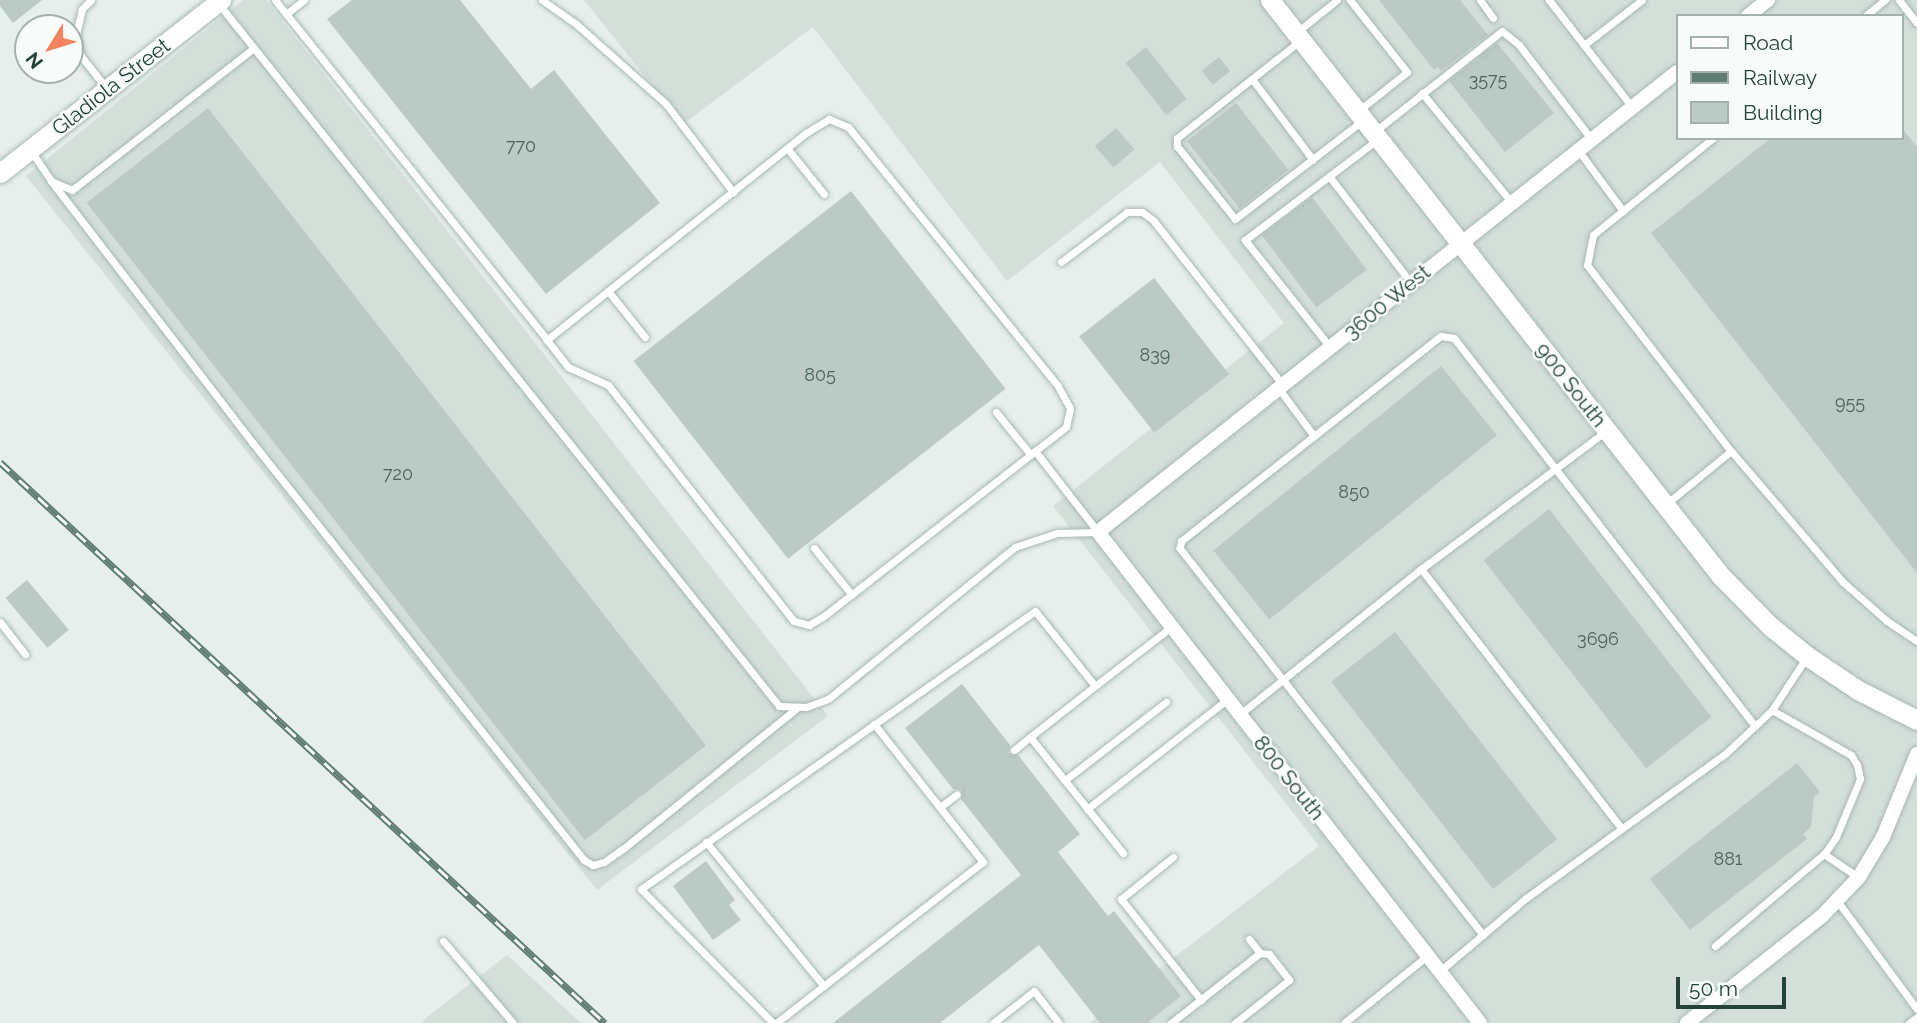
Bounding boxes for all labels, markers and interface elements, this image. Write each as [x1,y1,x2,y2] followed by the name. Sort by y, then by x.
[14,14,84,84] north arrow
[1675,14,1903,140] legend
[1743,30,1793,55] text: Road
[47,33,175,141] street label: Gladiola Street
[21,48,47,73] text: N
[1743,65,1817,90] text: Railway
[1469,69,1507,91] house number: 3575
[1743,100,1823,125] text: Building
[506,135,536,157] house number: 770
[1338,259,1436,345] street label: 3600 West
[1530,338,1612,432] street label: 900 South
[1140,344,1170,366] house number: 839
[804,364,836,386] house number: 805
[1835,392,1865,414] house number: 955
[383,463,413,485] house number: 720
[1338,481,1370,503] house number: 850
[1577,628,1619,650] house number: 3696
[1248,731,1330,825] street label: 800 South
[1713,848,1743,870] house number: 881
[1679,964,1789,1008] scale bar
[1689,976,1738,1001] text: 50 m

